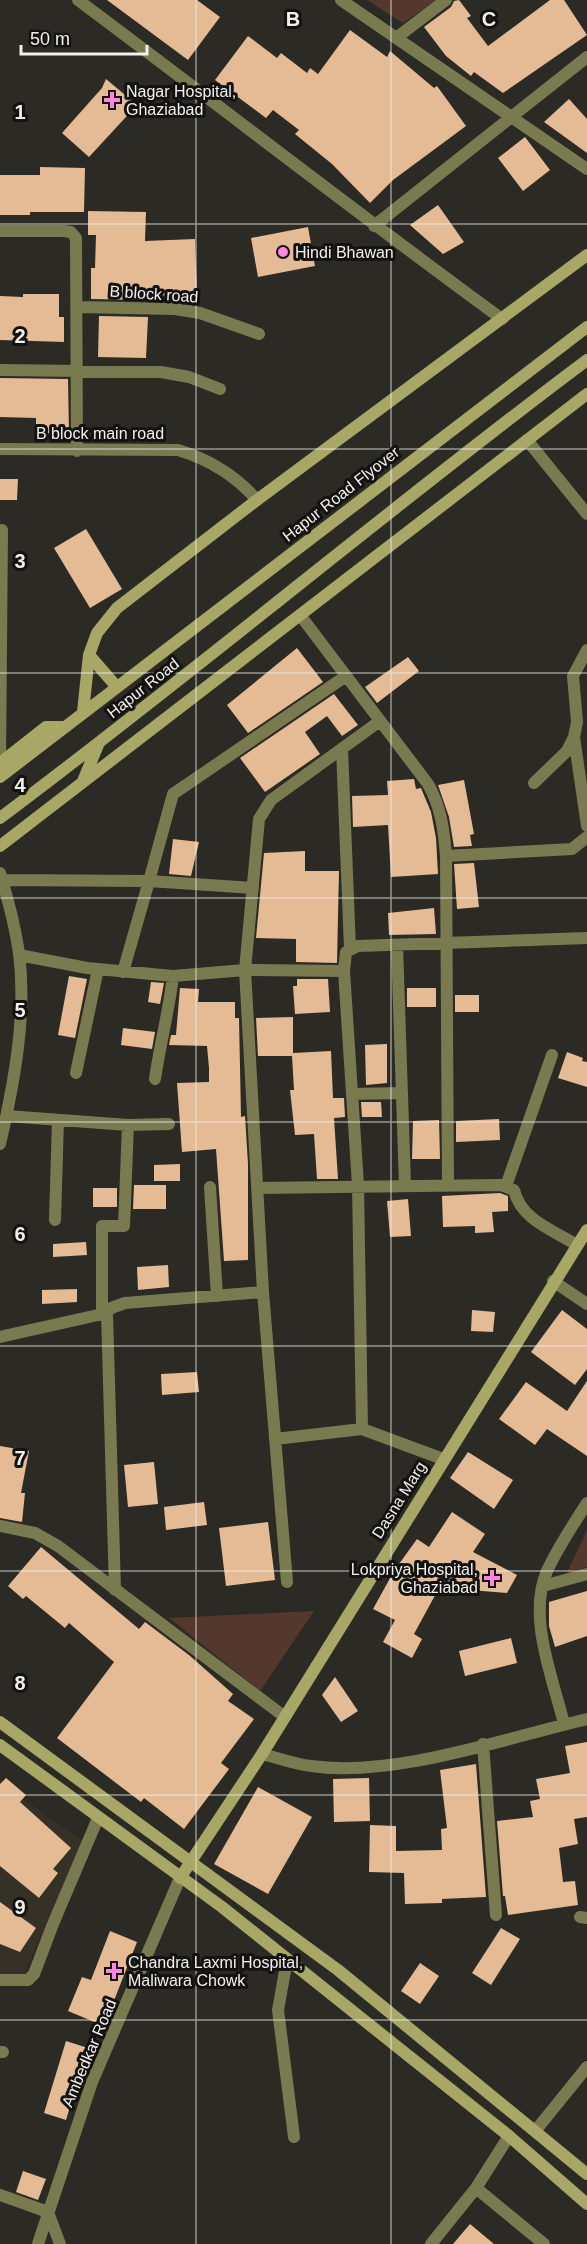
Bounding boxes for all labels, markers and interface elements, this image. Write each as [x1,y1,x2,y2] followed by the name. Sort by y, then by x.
[286,8,300,30] text: B
[482,8,496,30] text: C
[21,18,147,56] scale bar
[30,29,70,49] text: 50 m
[126,83,236,118] place label: Nagar Hospital, Ghaziabad
[103,91,121,109] marker: Nagar Hospital, Ghaziabad
[14,101,26,123] text: 1
[295,244,394,261] place label: Hindi Bhawan
[276,245,290,259] marker: Hindi Bhawan
[109,282,199,306] street label: B block road
[14,325,26,347] text: 2
[36,425,164,442] street label: B block main road
[279,443,403,545] street label: Hapur Road Flyover
[14,550,26,572] text: 3
[104,655,182,721] street label: Hapur Road
[14,774,26,796] text: 4
[14,999,26,1021] text: 5
[14,1223,26,1245] text: 6
[14,1447,26,1469] text: 7
[369,1459,429,1541] street label: Dasna Marg
[351,1561,478,1596] place label: Lokpriya Hospital, Ghaziabad
[483,1569,501,1587] marker: Lokpriya Hospital, Ghaziabad
[14,1672,26,1694] text: 8
[14,1896,26,1918] text: 9
[128,1954,303,1989] place label: Chandra Laxmi Hospital, Maliwara Chowk
[105,1962,123,1980] marker: Chandra Laxmi Hospital, Maliwara Chowk
[59,1996,119,2110] street label: Ambedkar Road

